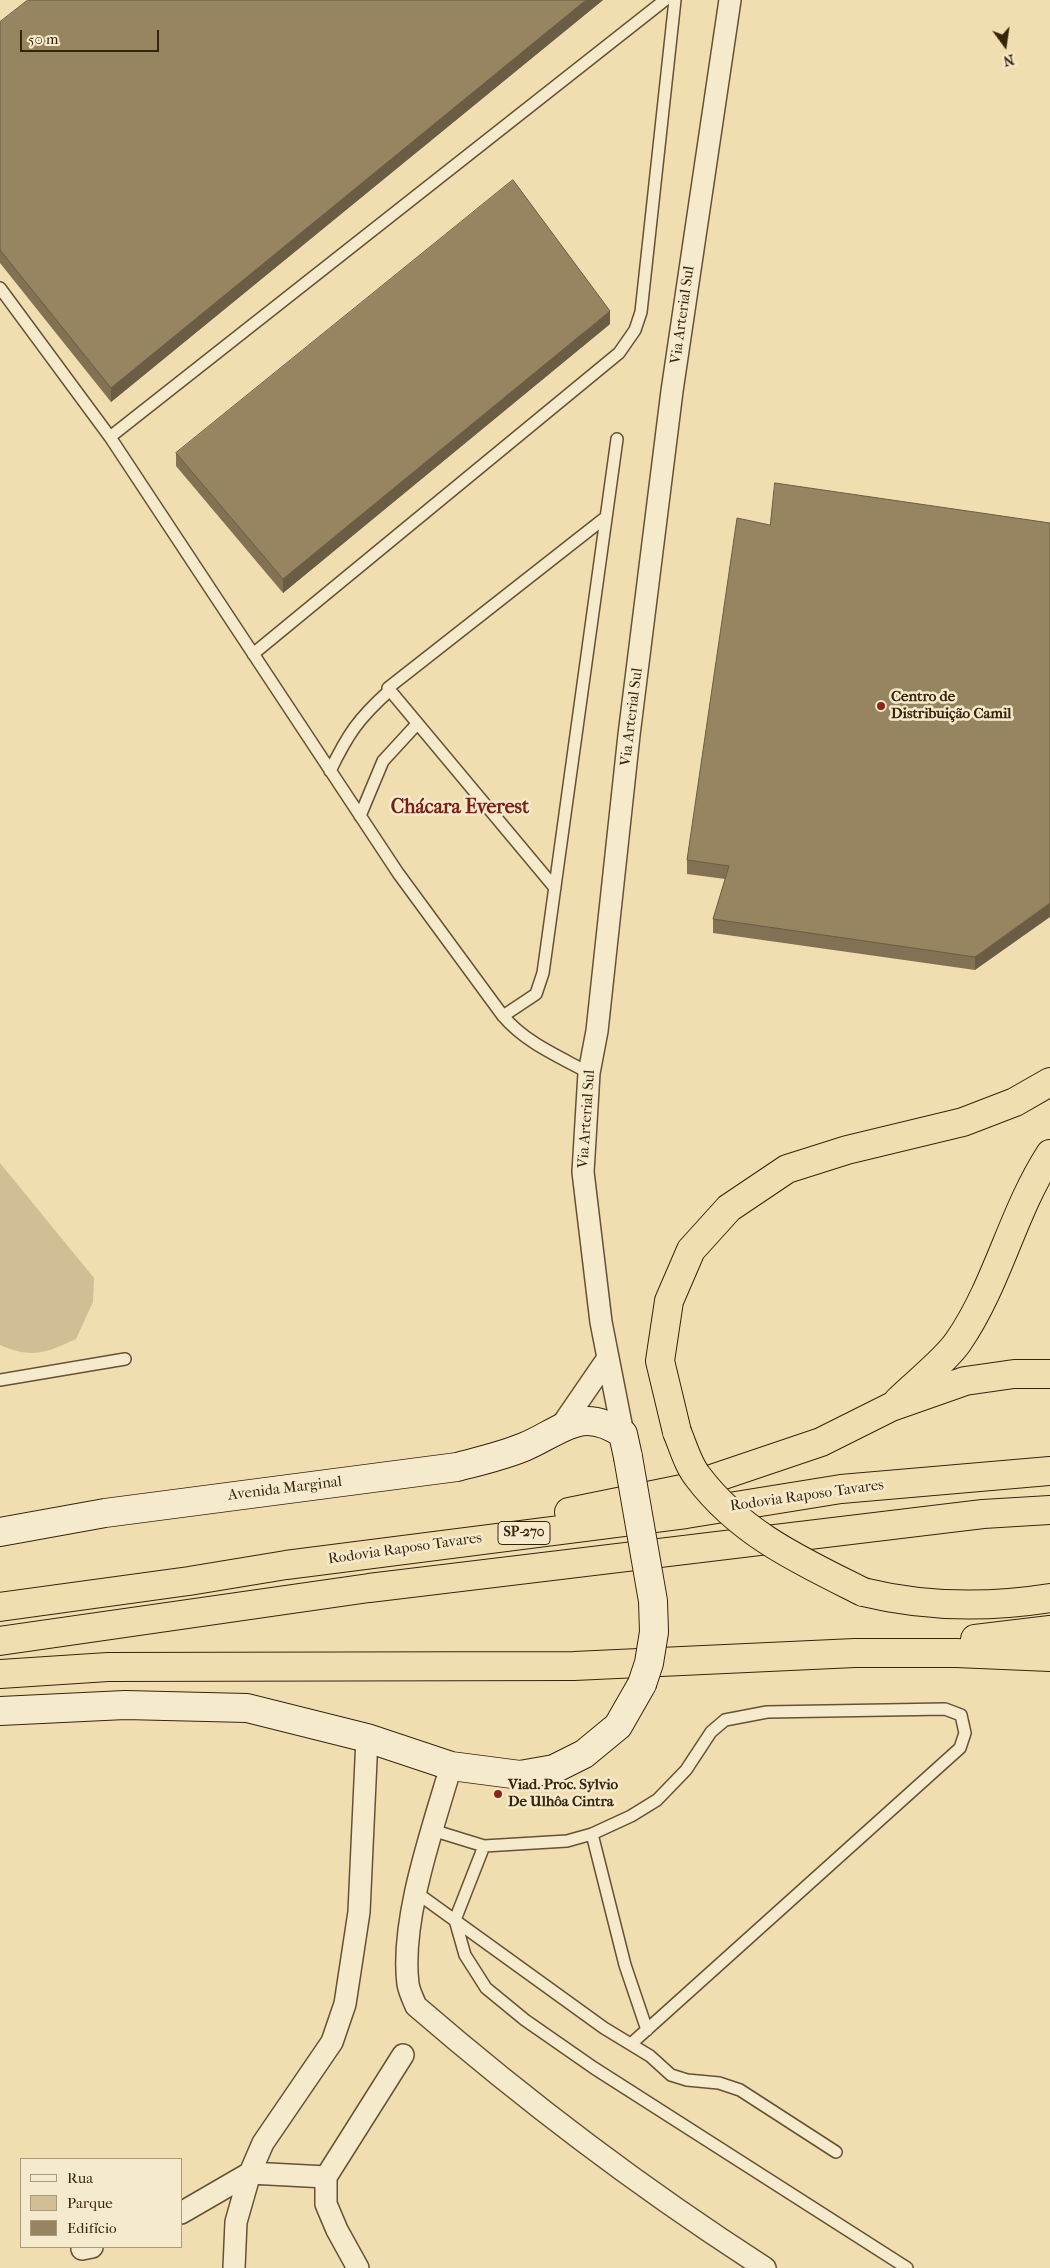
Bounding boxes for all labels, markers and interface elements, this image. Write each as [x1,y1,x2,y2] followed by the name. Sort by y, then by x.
[22,20,161,52] scale bar
[980,20,1030,70] north arrow
[28,30,58,48] text: 50 m
[1002,51,1016,70] text: N
[667,265,699,365] street label: Via Arterial Sul
[617,667,647,767] street label: Via Arterial Sul
[891,688,1012,723] place label: Centro de Distribuição Camil
[875,700,887,712] marker: Centro de Distribuição Camil
[391,796,529,820] district label: Chácara Everest
[575,1069,599,1169] street label: Via Arterial Sul
[227,1473,343,1505] street label: Avenida Marginal
[729,1476,885,1516] street label: Rodovia Raposo Tavares
[498,1522,550,1545] road number: SP-270
[327,1529,483,1569] street label: Rodovia Raposo Tavares
[508,1776,618,1811] place label: Viad. Proc. Sylvio De Ulhôa Cintra
[492,1788,504,1800] marker: Viad. Proc. Sylvio De Ulhôa Cintra
[20,2158,182,2248] legend
[67,2169,93,2187] text: Rua
[67,2194,113,2212] text: Parque
[67,2219,117,2237] text: Edifício

